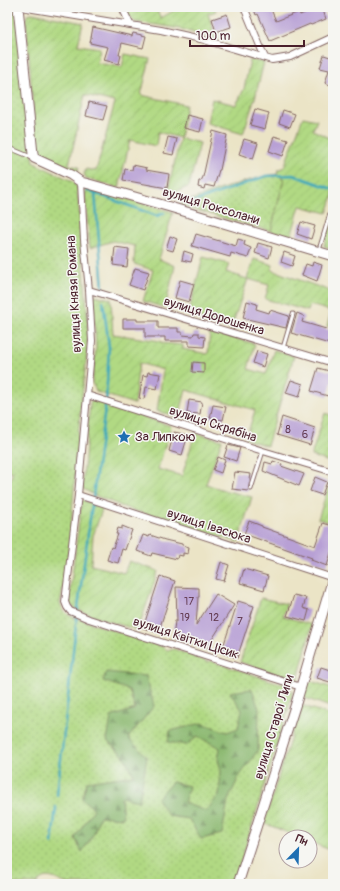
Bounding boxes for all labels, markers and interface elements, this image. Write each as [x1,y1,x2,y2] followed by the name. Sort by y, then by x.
[190,22,304,48] scale bar
[196,29,231,44] text: 100 m
[161,184,262,228] street label: вулиця Роксолани
[63,235,85,353] street label: вулиця Князя Романа
[162,293,266,339] street label: вулиця Дорошенка
[167,402,259,446] street label: вулиця Скрябіна
[285,423,291,436] house number: 8
[302,428,308,441] house number: 6
[116,429,132,445] place icon: За Липкою
[135,429,196,445] place label: За Липкою
[165,505,253,547] street label: вулиця Івасюка
[184,595,194,608] house number: 17
[180,611,190,624] house number: 19
[209,611,219,624] house number: 12
[131,613,241,663] street label: вулиця Квітки Цісик
[237,615,243,628] house number: 7
[250,673,298,781] street label: вулиця Старої Липи
[278,829,318,869] north arrow
[294,832,310,849] text: Пн

